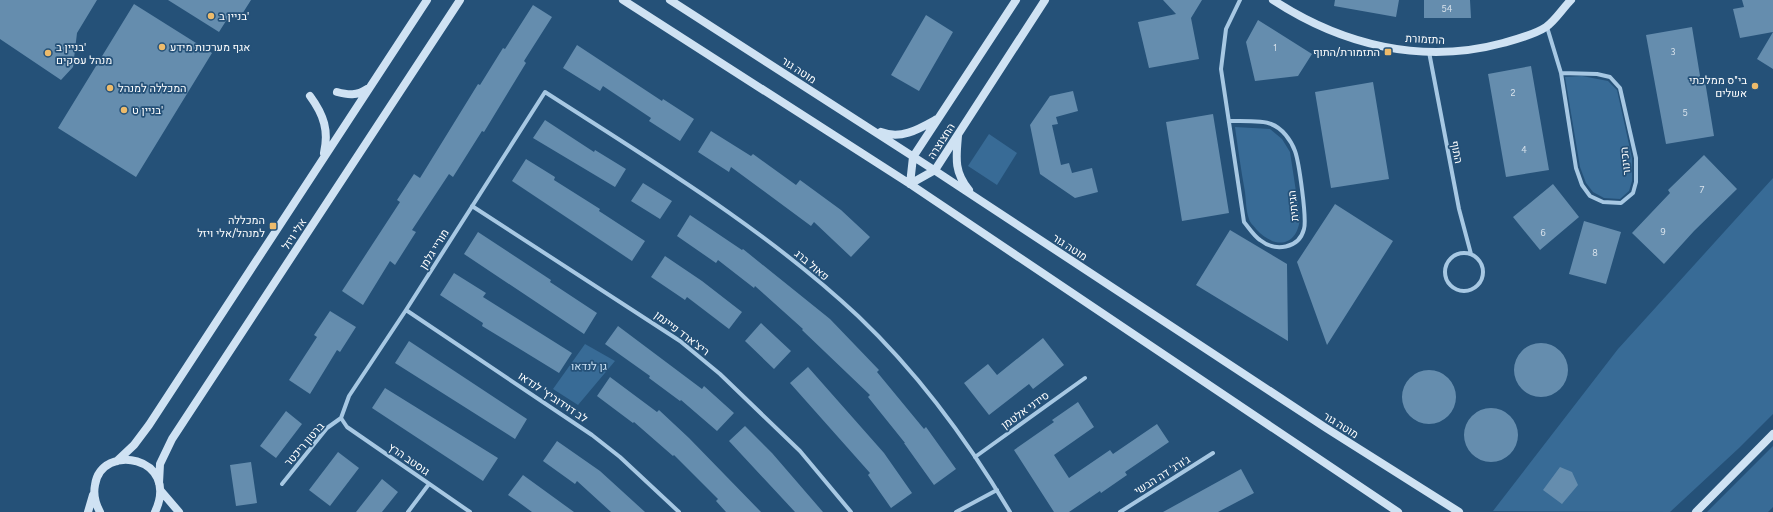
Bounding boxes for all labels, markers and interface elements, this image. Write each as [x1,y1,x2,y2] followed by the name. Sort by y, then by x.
[1442,3,1453,14] house number: 54
[219,10,249,23] place label: בניין ב'
[206,11,216,21] marker: בניין ב'
[1405,32,1445,47] street label: התזמורת
[56,41,112,67] place label: בניין ב' מנהל עסקים
[170,41,250,54] place label: אגף מערכות מידע
[157,42,167,52] marker: אגף מערכות מידע
[1273,42,1277,53] house number: 1
[1313,46,1380,59] place label: התזמורת/התוף
[1671,46,1676,57] house number: 3
[1383,47,1393,57] marker: התזמורת/התוף
[43,48,53,58] marker: בניין ב' מנהל עסקים
[779,54,819,87] street label: מוטה גור
[1689,74,1747,100] place label: בי"ס ממלכתי אשלים
[1750,81,1760,91] marker: בי"ס ממלכתי אשלים
[118,82,187,95] place label: המכללה למנהל
[105,83,115,93] marker: המכללה למנהל
[1510,87,1516,98] house number: 2
[132,104,163,117] place label: בניין ט'
[119,105,129,115] marker: בניין ט'
[1682,107,1688,118] house number: 5
[925,121,958,162] street label: החצוצרה
[1448,140,1465,165] street label: התוף
[1521,144,1527,155] house number: 4
[1618,146,1633,176] street label: הכינור
[1700,184,1705,195] house number: 7
[1285,190,1302,222] street label: הגיתית
[197,214,265,240] place label: המכללה למנהל/אלי ויזל
[279,216,309,252] street label: אלי ויזל
[268,221,278,231] marker: המכללה למנהל/אלי ויזל
[1660,226,1666,237] house number: 9
[417,227,452,272] street label: מוריי גלמן
[1540,227,1546,238] house number: 6
[1050,231,1090,264] street label: מוטה גור
[792,247,832,284] street label: פאול ברג
[1592,247,1598,258] house number: 8
[652,308,712,358] street label: ריצ'ארד פיינמן
[571,360,607,373] park label: גן לנדאו
[515,369,590,426] street label: לב דוידוביץ' לנדאו
[999,389,1052,432] street label: סידני אלטמן
[1321,410,1361,441] street label: מוטה גור
[282,420,327,469] street label: ברטון ריכטר
[386,440,432,478] street label: גוסטב הרץ
[1132,453,1193,498] street label: ג'ורג' דה הבשי

